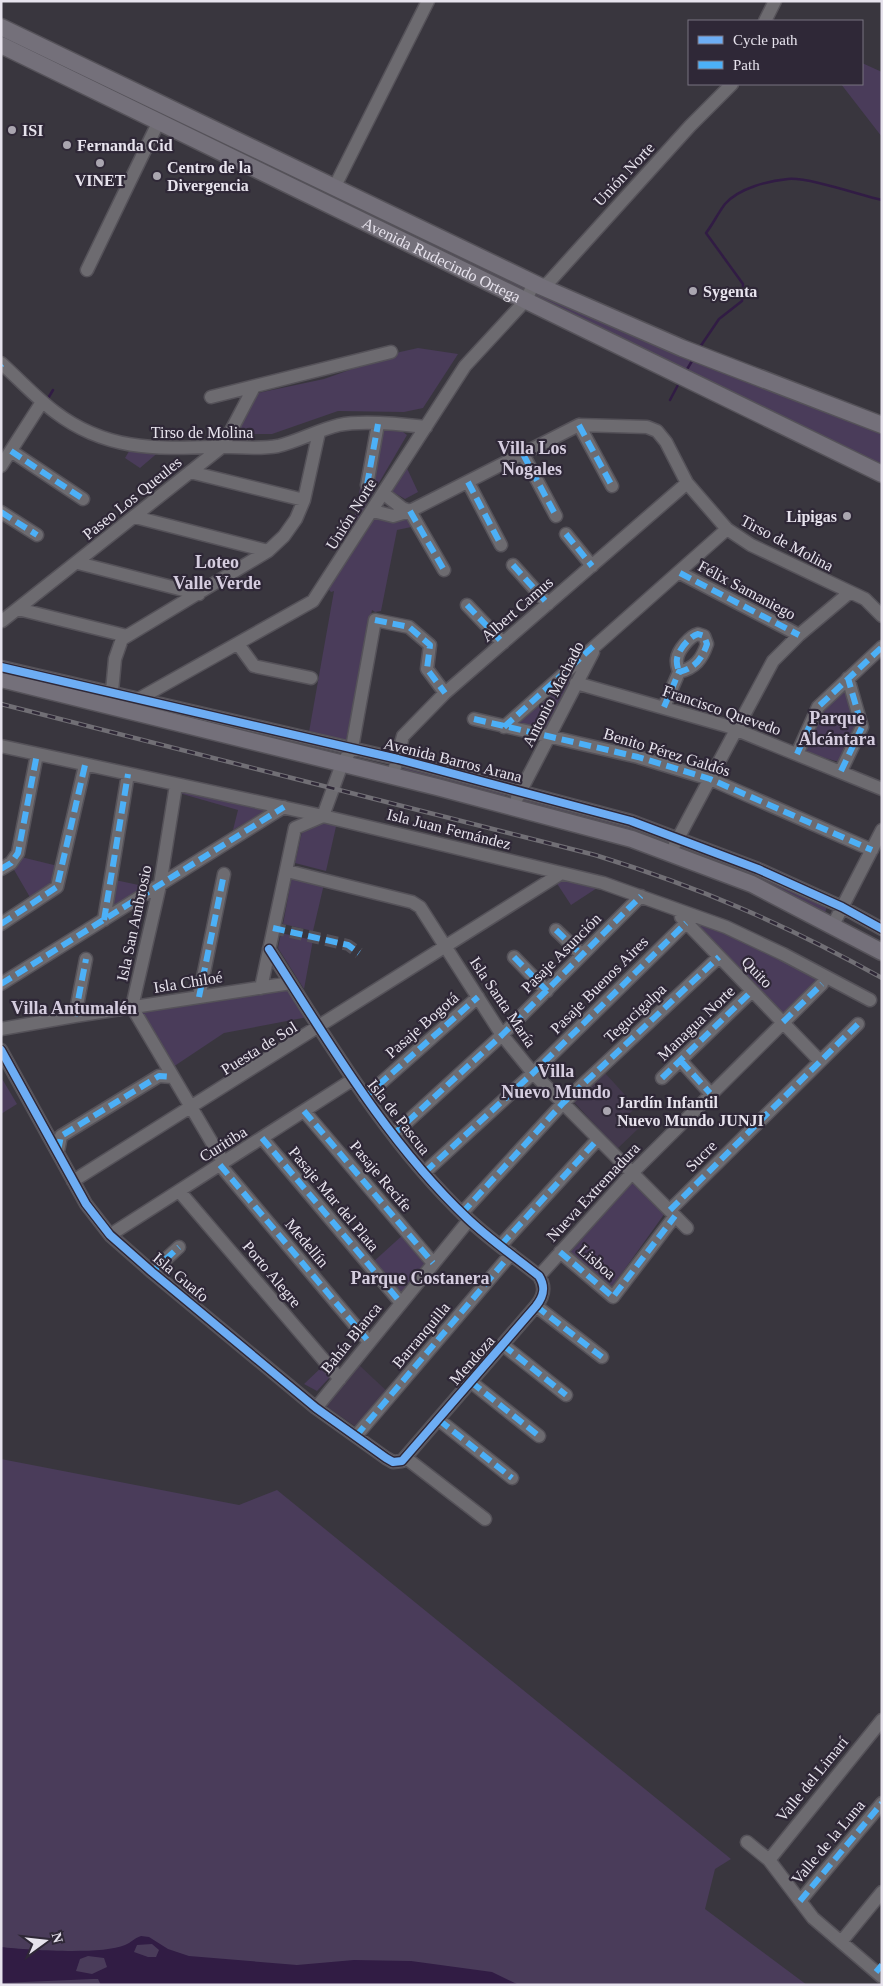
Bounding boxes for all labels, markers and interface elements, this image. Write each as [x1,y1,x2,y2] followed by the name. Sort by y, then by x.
[688,20,863,85] legend
[733,32,798,48] text: Cycle path
[733,57,760,73] text: Path
[22,122,43,139] place label: ISI
[6,124,18,136] marker: ISI
[77,137,173,154] place label: Fernanda Cid
[61,139,73,151] marker: Fernanda Cid
[590,139,658,209] street label: Unión Norte
[94,157,106,169] marker: VINET
[167,159,251,195] place label: Centro de la Divergencia
[151,170,163,182] marker: Centro de la Divergencia
[75,172,126,189] place label: VINET
[360,214,523,305] street label: Avenida Rudecindo Ortega
[703,283,757,301] place label: Sygenta
[687,285,699,297] marker: Sygenta
[151,424,253,441] street label: Tirso de Molina
[498,438,566,479] district label: Villa Los Nogales
[79,453,185,543] street label: Paseo Los Queules
[322,475,380,553] street label: Unión Norte
[786,508,837,526] place label: Lipigas
[841,510,853,522] marker: Lipigas
[738,511,836,575] street label: Tirso de Molina
[173,552,261,593] district label: Loteo Valle Verde
[695,557,799,624] street label: Félix Samaniego
[478,573,556,645] street label: Albert Camus
[519,638,587,750] street label: Antonio Machado
[661,682,783,738] street label: Francisco Quevedo
[799,708,875,749] district label: Parque Alcántara
[602,725,732,779] street label: Benito Pérez Galdós
[382,735,524,785] street label: Avenida Barros Arana
[385,805,513,853] street label: Isla Juan Fernández
[113,863,155,983] street label: Isla San Ambrosio
[518,910,605,997] street label: Pasaje Asunción
[547,933,652,1038] street label: Pasaje Buenos Aires
[738,953,776,991] street label: Quito
[467,954,539,1050] street label: Isla Santa María
[152,968,224,996] street label: Isla Chiloé
[601,980,670,1047] street label: Tegucigalpa
[654,982,739,1065] street label: Managua Norte
[382,989,463,1062] street label: Pasaje Bogotá
[11,998,137,1018] district label: Villa Antumalén
[218,1018,301,1078] street label: Puesta de Sol
[501,1061,611,1102] district label: Villa Nuevo Mundo
[364,1076,434,1158] street label: Isla de Pascua
[617,1094,764,1129] place label: Jardín Infantil Nuevo Mundo JUNJI
[601,1105,613,1117] marker: Jardín Infantil Nuevo Mundo JUNJI
[196,1123,250,1165] street label: Curitiba
[346,1137,415,1215] street label: Pasaje Recife
[682,1137,720,1175] street label: Sucre
[543,1139,643,1245] street label: Nueva Extremadura
[285,1143,383,1255] street label: Pasaje Mar del Plata
[282,1215,332,1271] street label: Medellín
[239,1237,305,1311] street label: Porto Alegre
[575,1241,619,1283] street label: Lisboa
[150,1249,212,1305] street label: Isla Guafo
[350,1268,490,1288] district label: Parque Costanera
[317,1299,385,1377] street label: Bahía Blanca
[389,1299,454,1372] street label: Barranquilla
[446,1332,498,1388] street label: Mendoza
[773,1733,852,1825] street label: Valle del Limarí
[788,1797,868,1887] street label: Valle de la Luna
[20,1916,70,1966] north arrow
[49,1931,66,1945] text: N

